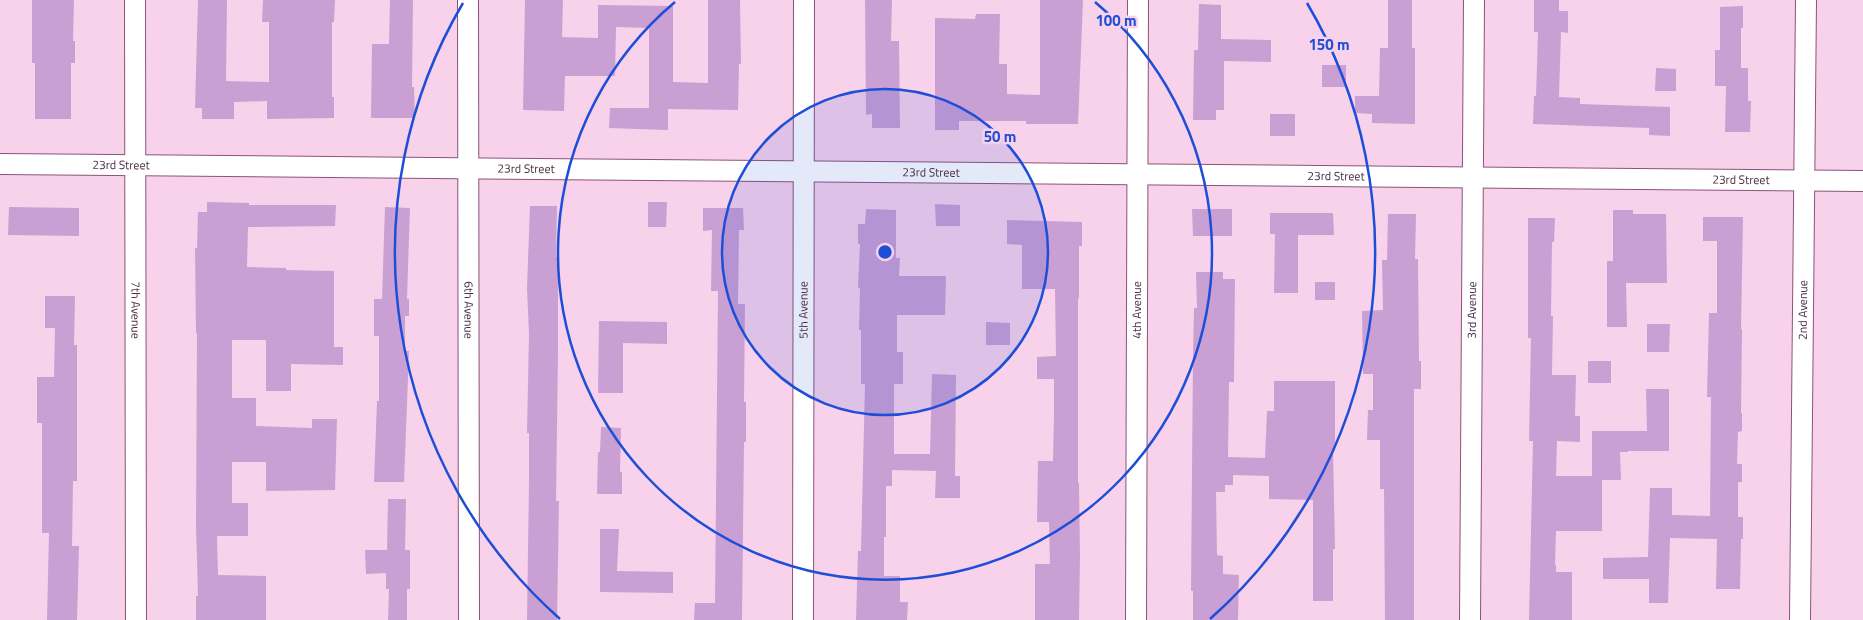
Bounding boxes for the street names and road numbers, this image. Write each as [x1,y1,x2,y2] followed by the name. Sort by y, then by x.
[92,155,151,174] street label: 23rd Street
[497,159,556,178] street label: 23rd Street
[902,162,961,182] street label: 23rd Street
[1307,166,1366,185] street label: 23rd Street
[1712,170,1771,189] street label: 23rd Street
[1793,280,1812,340] street label: 2nd Avenue
[126,281,146,339] street label: 7th Avenue
[459,281,479,339] street label: 6th Avenue
[793,281,813,339] street label: 5th Avenue
[1127,281,1146,339] street label: 4th Avenue
[1462,281,1481,339] street label: 3rd Avenue

